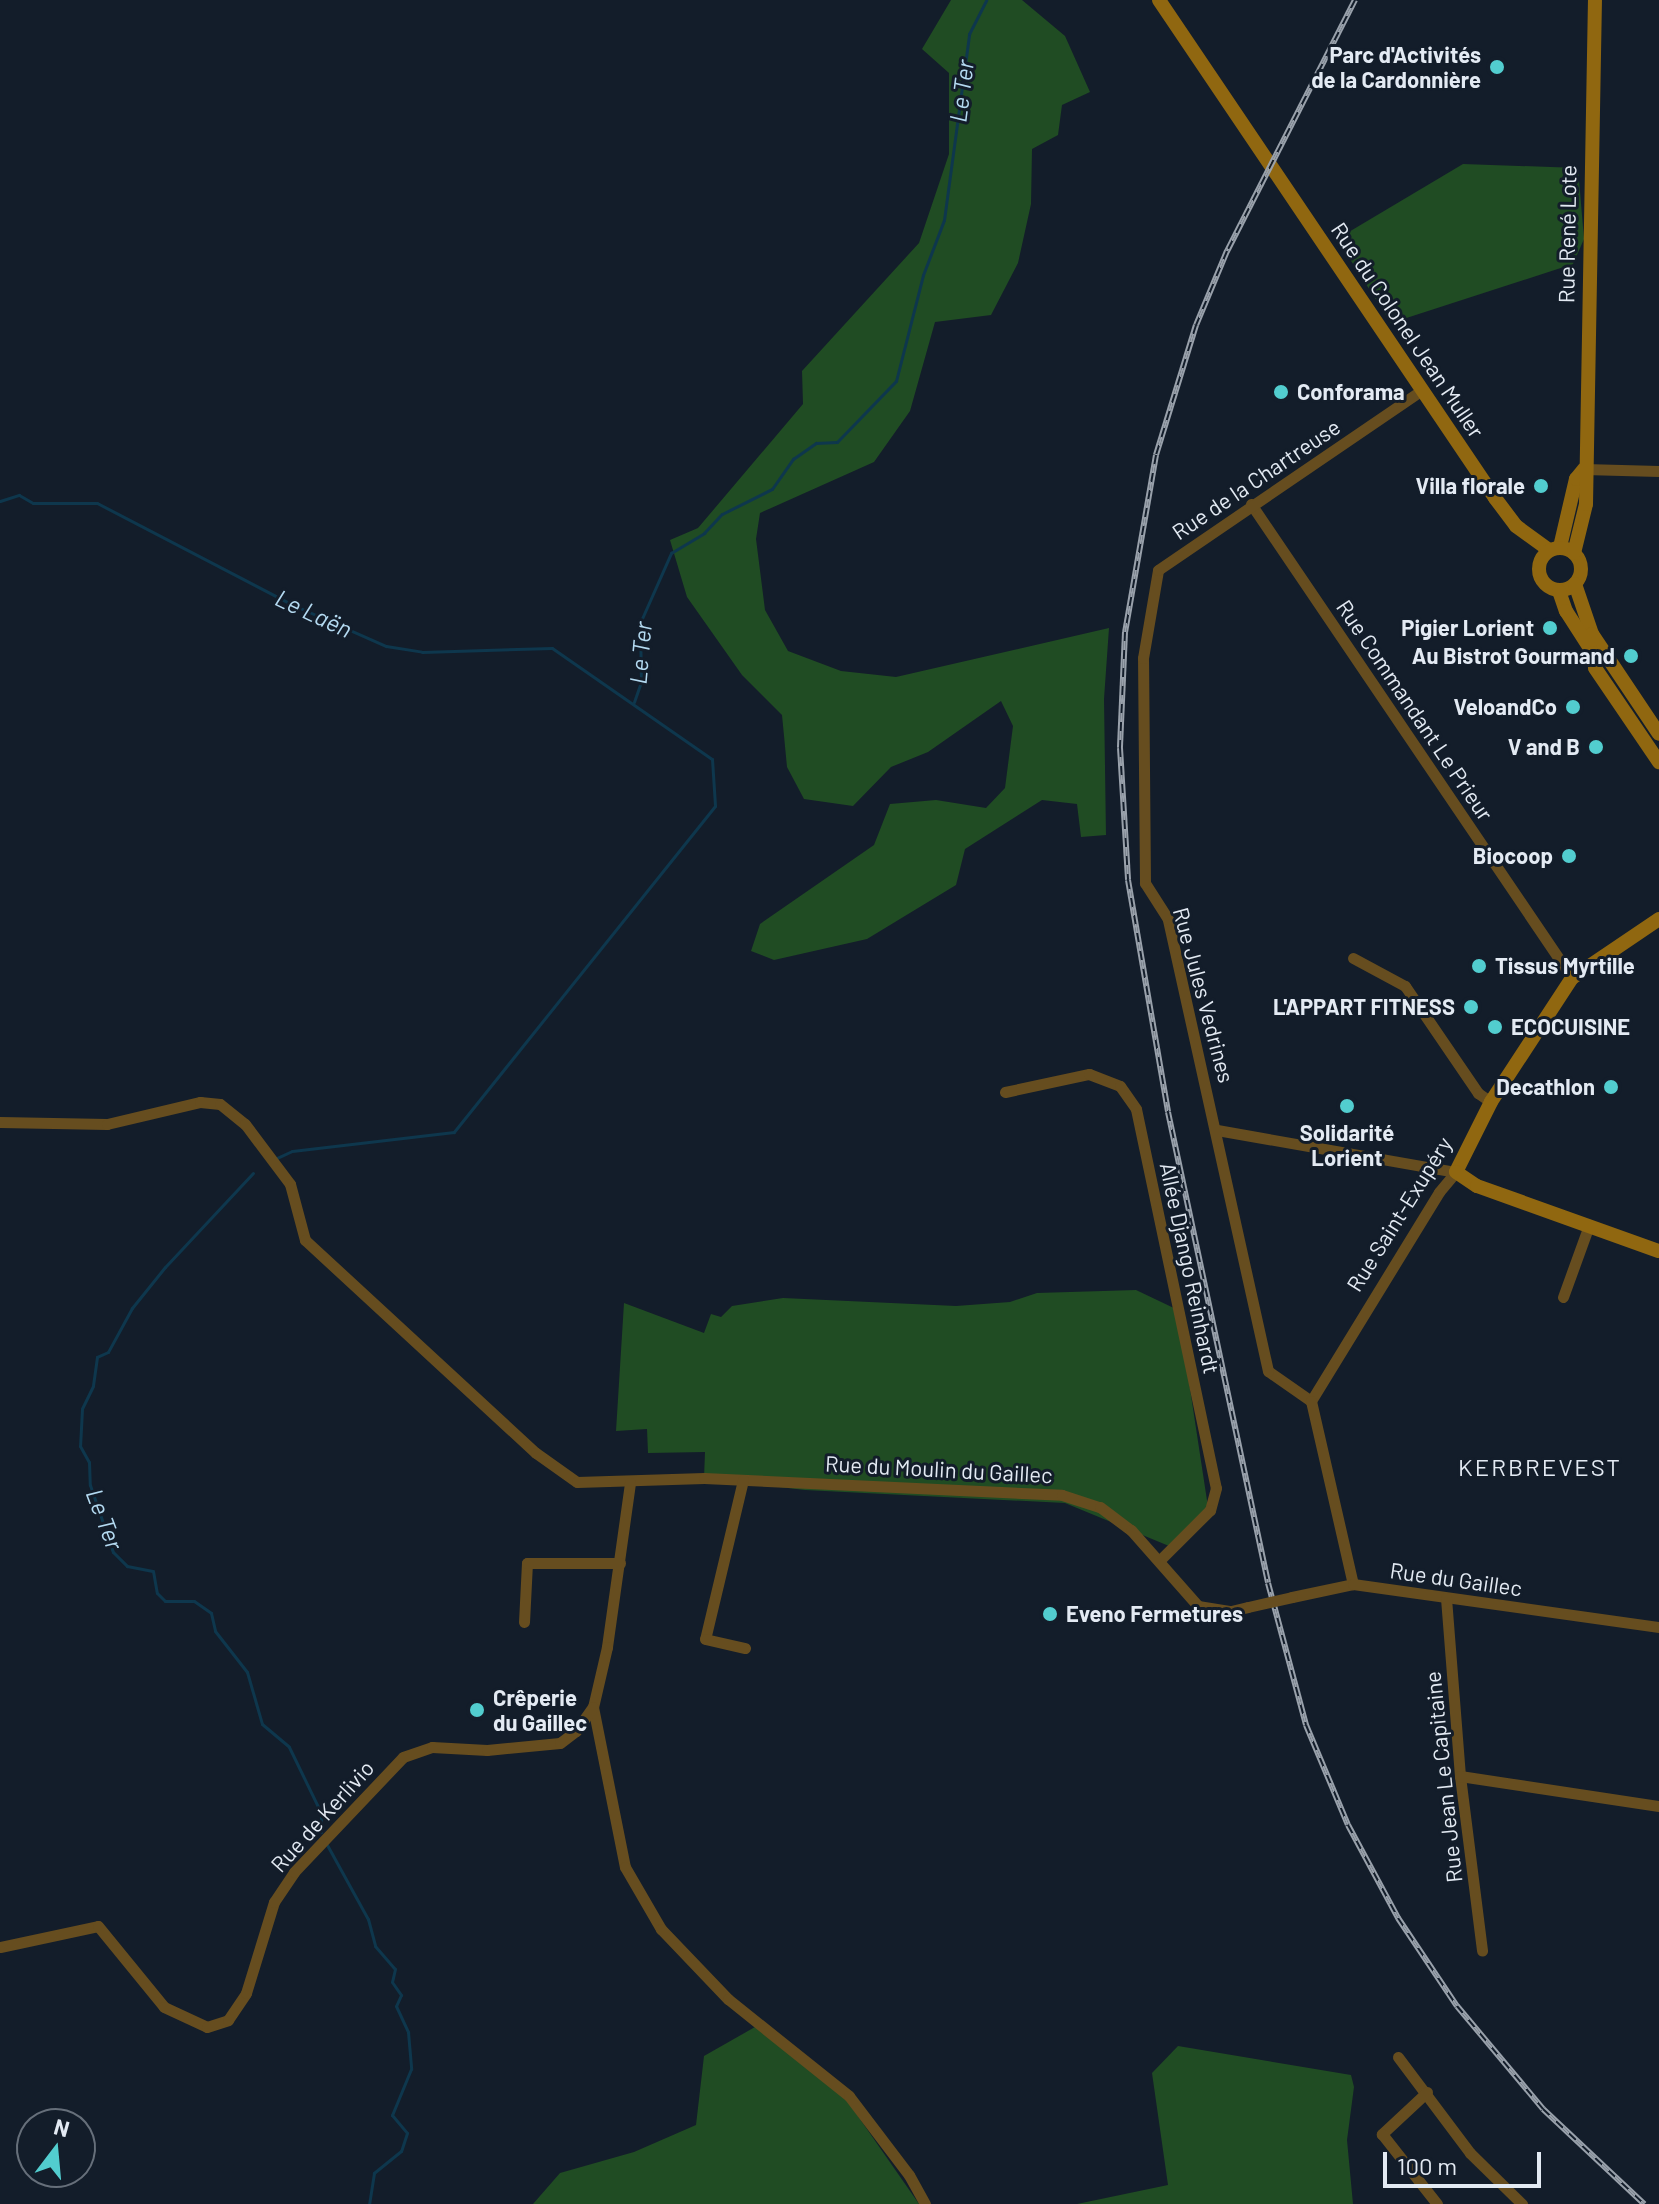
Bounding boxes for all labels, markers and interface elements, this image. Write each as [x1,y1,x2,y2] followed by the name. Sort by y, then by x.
[1311,41,1481,92] place label: Parc d'Activités de la Cardonnière
[943,58,979,124] water label: Le Ter
[1488,58,1506,76] marker: Parc d'Activités de la Cardonnière
[1553,165,1581,303] street label: Rue René Lote
[1326,217,1490,443] street label: Rue du Colonel Jean Muller
[1297,379,1405,405] place label: Conforama
[1272,383,1290,401] marker: Conforama
[1167,413,1345,545] street label: Rue de la Chartreuse
[1416,473,1525,499] place label: Villa florale
[1532,477,1550,495] marker: Villa florale
[271,583,357,643] water label: Le Laën
[1331,595,1499,825] street label: Rue Commandant Le Prieur
[1401,615,1534,641] place label: Pigier Lorient
[1541,619,1559,637] marker: Pigier Lorient
[623,620,657,686] water label: Le Ter
[1412,643,1615,669] place label: Au Bistrot Gourmand
[1622,647,1640,665] marker: Au Bistrot Gourmand
[1453,694,1557,720] place label: VeloandCo
[1564,698,1582,716] marker: VeloandCo
[1508,734,1580,760] place label: V and B
[1587,738,1605,756] marker: V and B
[1473,843,1553,869] place label: Biocoop
[1560,847,1578,865] marker: Biocoop
[1168,904,1240,1086] street label: Rue Jules Vedrines
[1495,953,1635,979] place label: Tissus Myrtille
[1470,957,1488,975] marker: Tissus Myrtille
[1273,994,1455,1020] place label: L'APPART FITNESS
[1462,998,1480,1016] marker: L'APPART FITNESS
[1511,1014,1630,1040] place label: ECOCUISINE
[1486,1018,1504,1036] marker: ECOCUISINE
[1496,1074,1595,1100] place label: Decathlon
[1602,1078,1620,1096] marker: Decathlon
[1338,1097,1356,1115] marker: Solidarité Lorient
[1300,1119,1394,1170] place label: Solidarité Lorient
[1341,1132,1457,1296] street label: Rue Saint-Exupéry
[1155,1160,1225,1376] street label: Allée Django Reinhardt
[825,1450,1053,1488] street label: Rue du Moulin du Gaillec
[1458,1453,1622,1481] district label: KERBREVEST
[80,1485,130,1553] water label: Le Ter
[1388,1557,1524,1601] street label: Rue du Gaillec
[1066,1601,1243,1627] place label: Eveno Fermetures
[1041,1605,1059,1623] marker: Eveno Fermetures
[1419,1670,1467,1884] street label: Rue Jean Le Capitaine
[493,1684,587,1736] place label: Crêperie du Gaillec
[468,1701,486,1719] marker: Crêperie du Gaillec
[265,1755,379,1877] street label: Rue de Kerlivio
[16,2108,96,2188] north arrow
[51,2112,73,2141] text: N
[1387,2136,1545,2186] scale bar
[1397,2151,1457,2180] text: 100 m

